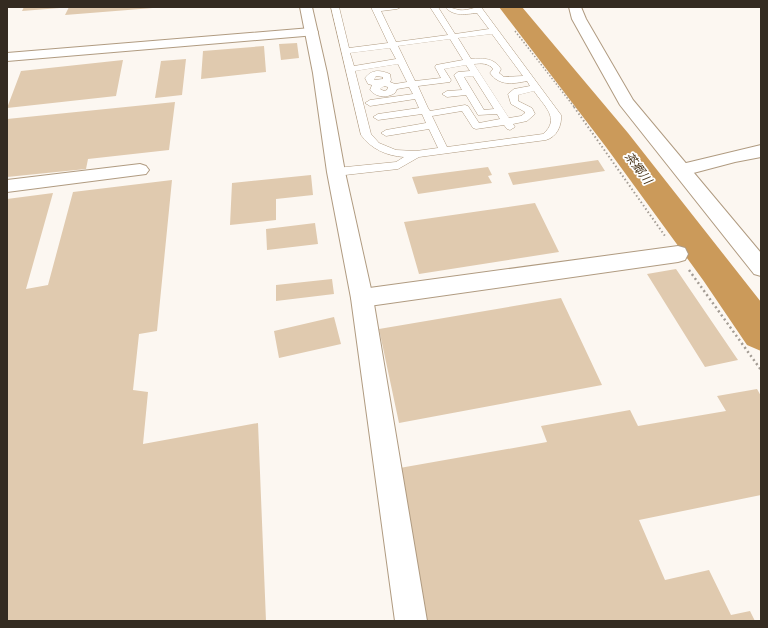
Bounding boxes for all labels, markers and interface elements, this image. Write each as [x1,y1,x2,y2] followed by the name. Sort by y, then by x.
[621,149,656,189] water label: 茶郷川

